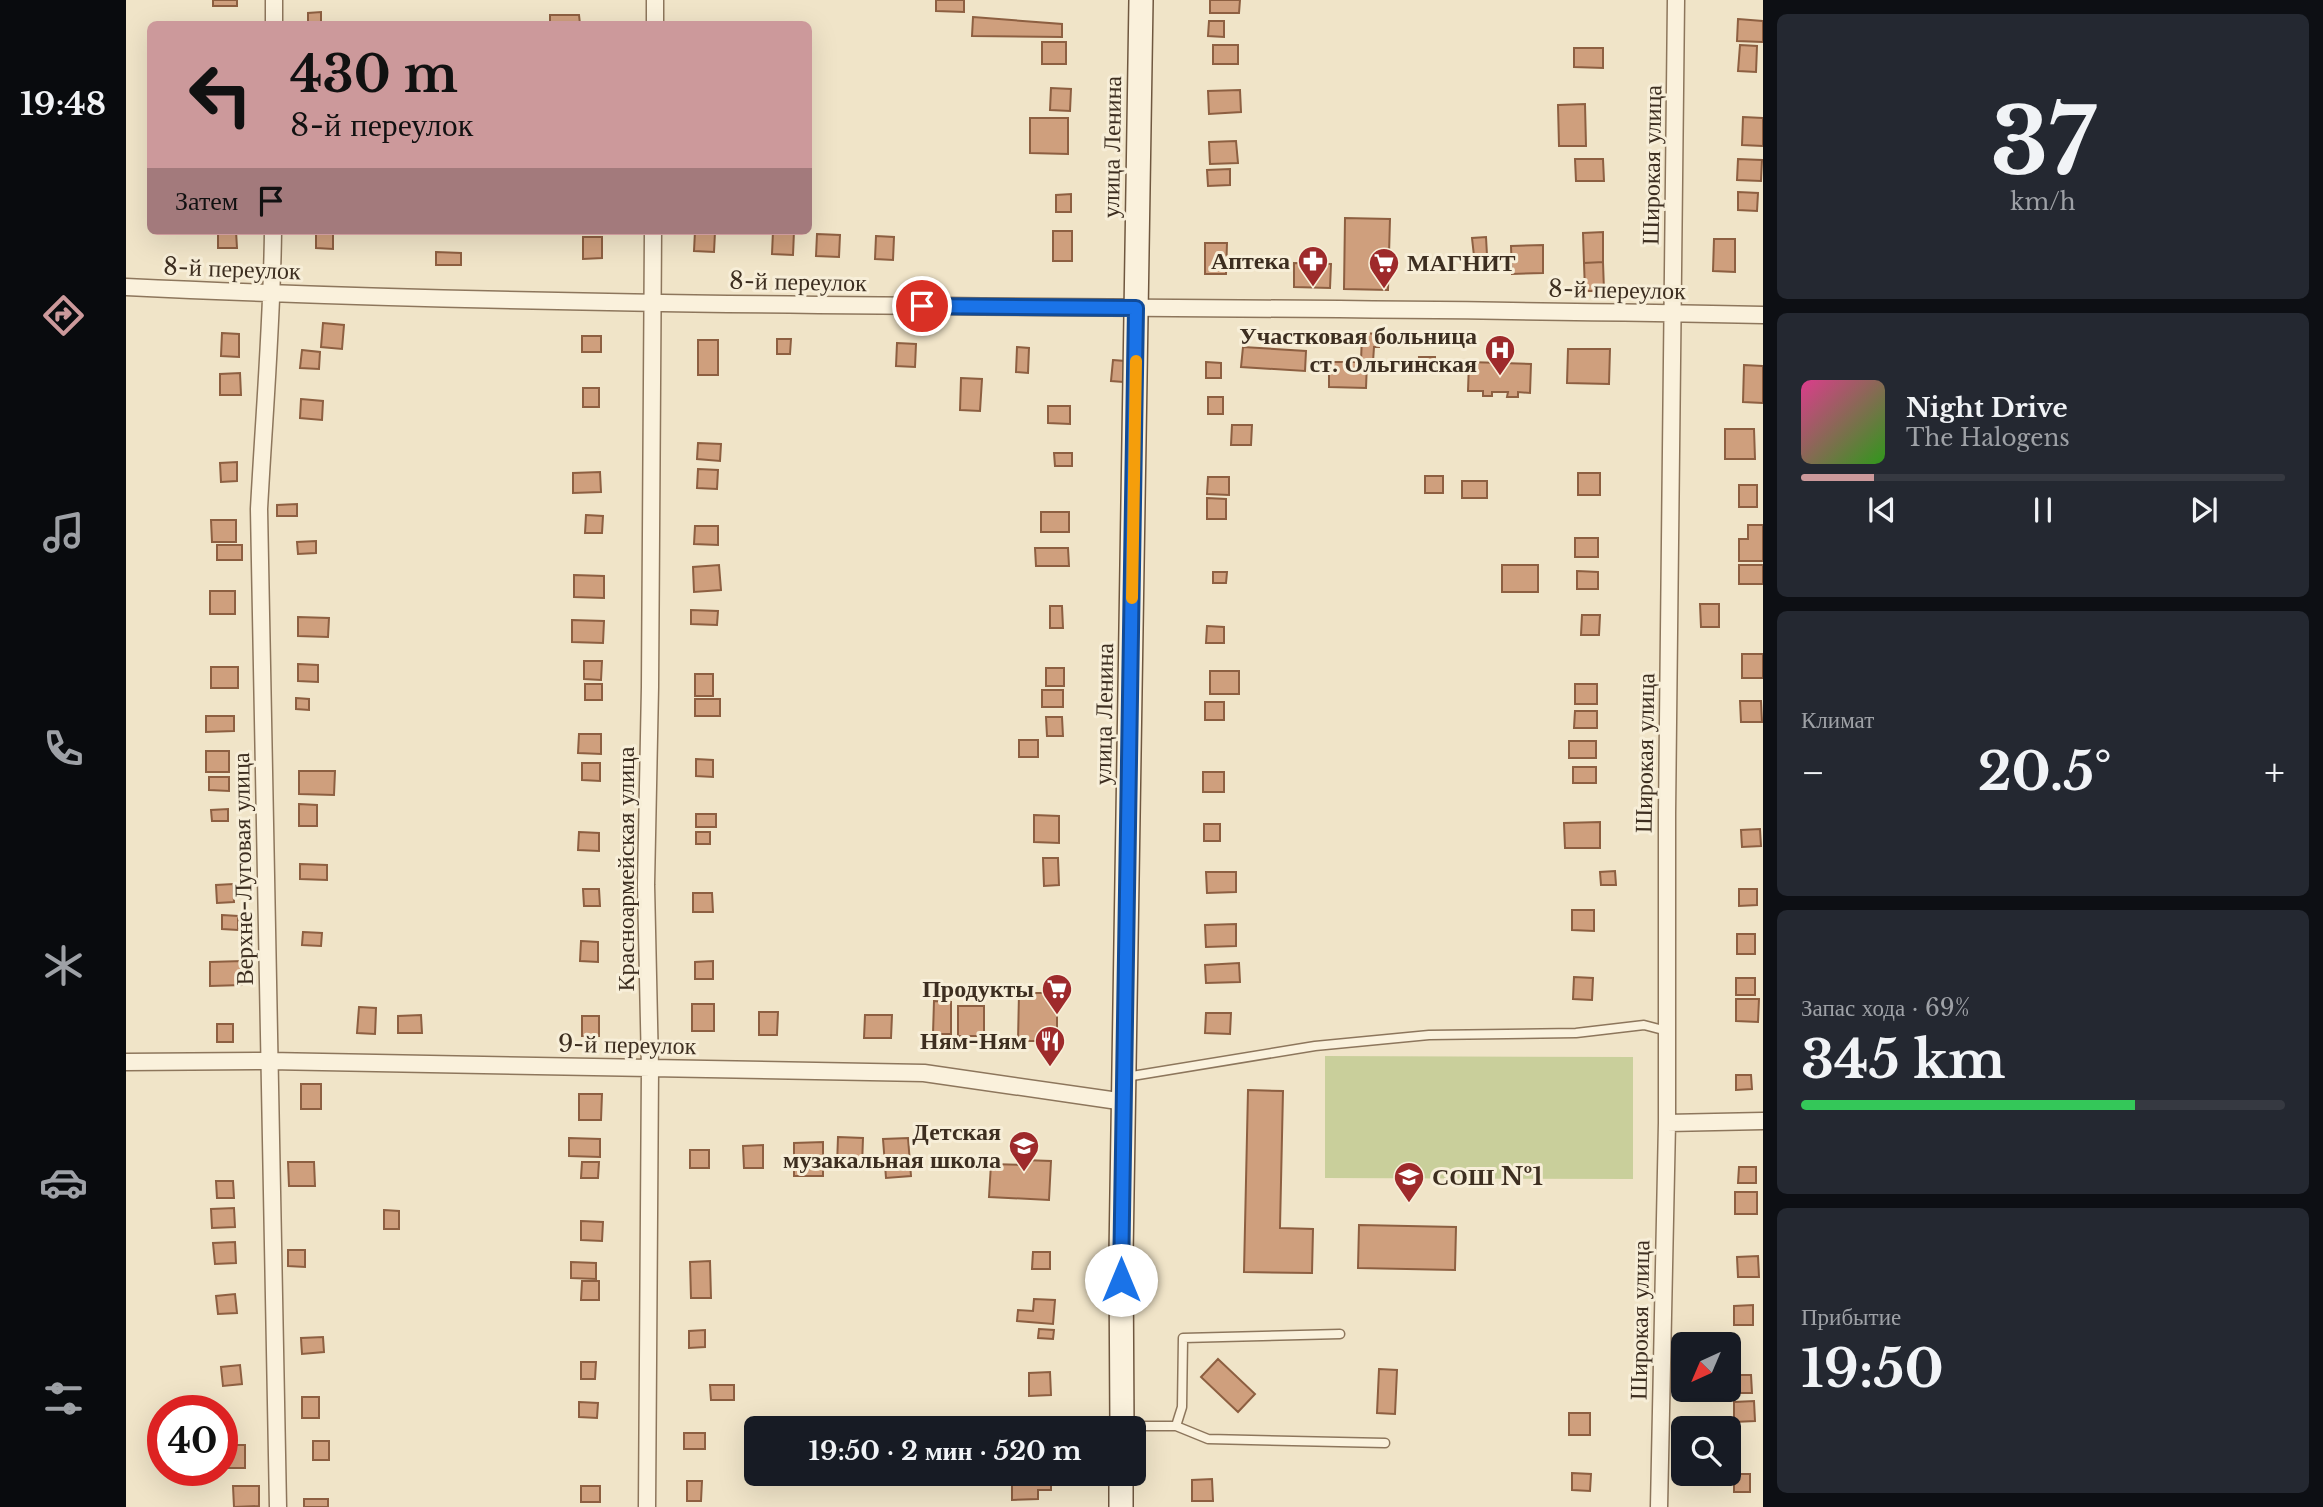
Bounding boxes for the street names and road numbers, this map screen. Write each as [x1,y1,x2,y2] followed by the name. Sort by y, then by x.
[1096,75,1127,218] street label: улица Ленина
[1636,84,1667,245] street label: Широкая улица
[163,252,302,285] street label: 8-й переулок
[729,266,867,297] street label: 8-й переулок
[1548,274,1686,305] street label: 8-й переулок
[1088,642,1119,785] street label: улица Ленина
[1629,672,1660,833] street label: Широкая улица
[611,746,640,991] street label: Красноармейская улица
[226,752,259,986] street label: Верхне-Луговая улица
[558,1029,697,1060] street label: 9-й переулок
[1624,1239,1655,1400] street label: Широкая улица

